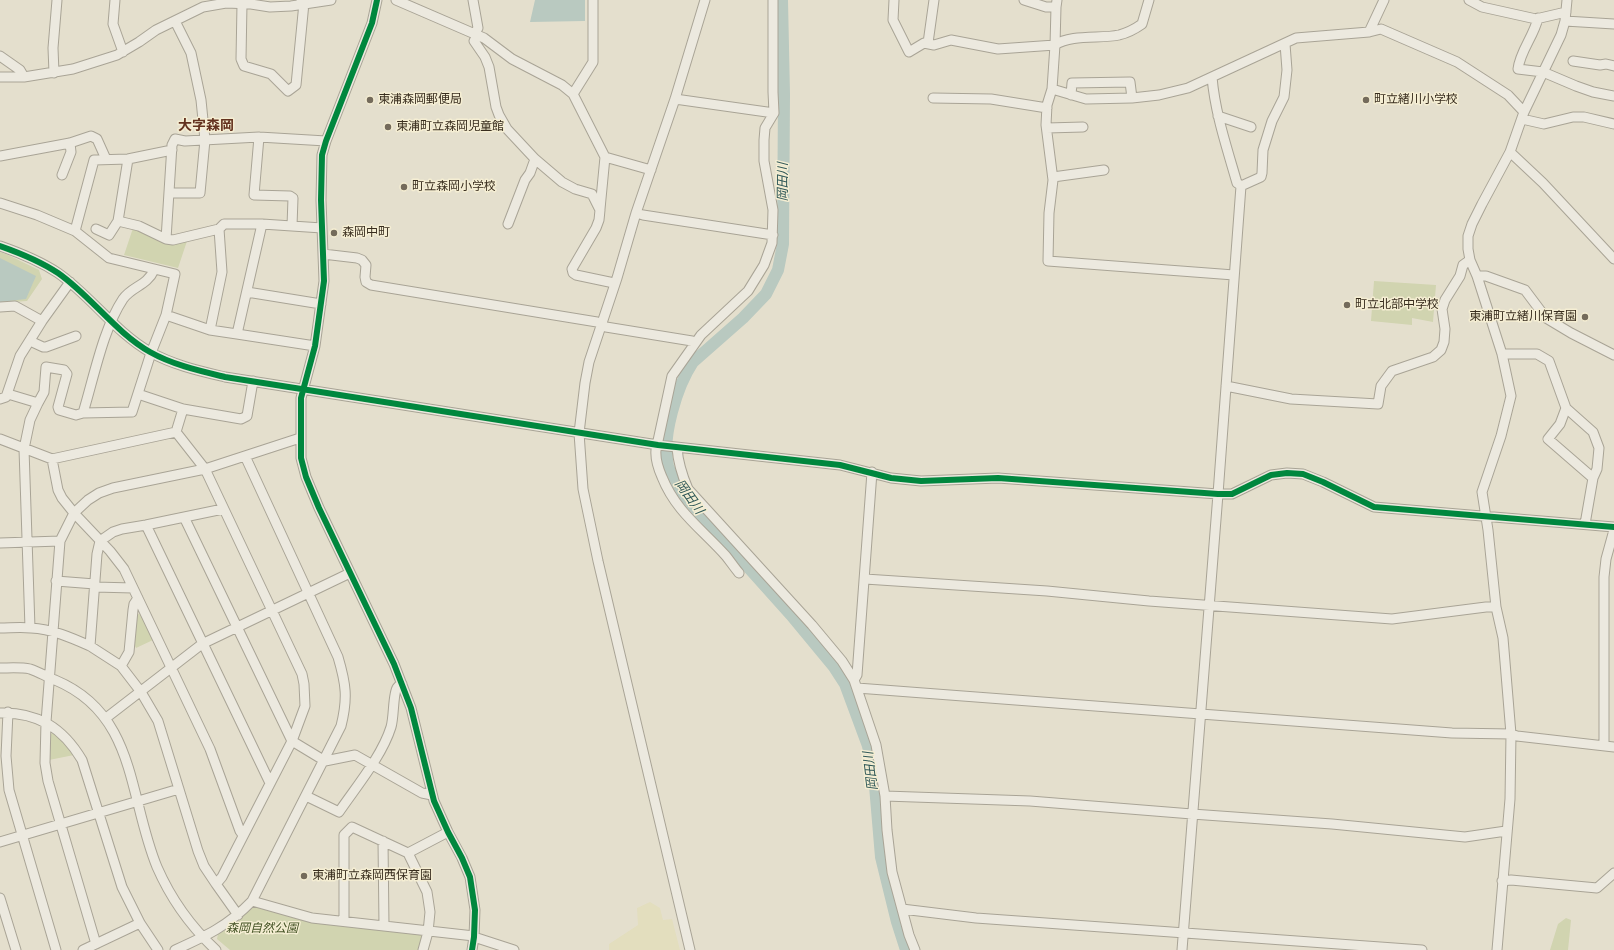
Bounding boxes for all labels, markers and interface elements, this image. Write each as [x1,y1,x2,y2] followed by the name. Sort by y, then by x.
[378,93,462,107] place label: 東浦森岡郵便局
[1374,93,1458,107] place label: 町立緒川小学校
[365,95,375,105] marker: 東浦森岡郵便局
[1361,95,1371,105] marker: 町立緒川小学校
[178,118,234,134] district label: 大字森岡
[396,120,504,134] place label: 東浦町立森岡児童館
[383,122,393,132] marker: 東浦町立森岡児童館
[775,163,791,201] water label: 岡田川
[412,180,496,194] place label: 町立森岡小学校
[399,182,409,192] marker: 町立森岡小学校
[342,226,390,240] place label: 森岡中町
[329,228,339,238] marker: 森岡中町
[1355,298,1439,312] place label: 町立北部中学校
[1342,300,1352,310] marker: 町立北部中学校
[1469,310,1577,324] place label: 東浦町立緒川保育園
[1580,312,1590,322] marker: 東浦町立緒川保育園
[671,477,707,517] water label: 岡田川
[861,751,881,791] water label: 岡田川
[312,869,432,883] place label: 東浦町立森岡西保育園
[299,871,309,881] marker: 東浦町立森岡西保育園
[226,922,298,936] park label: 森岡自然公園

